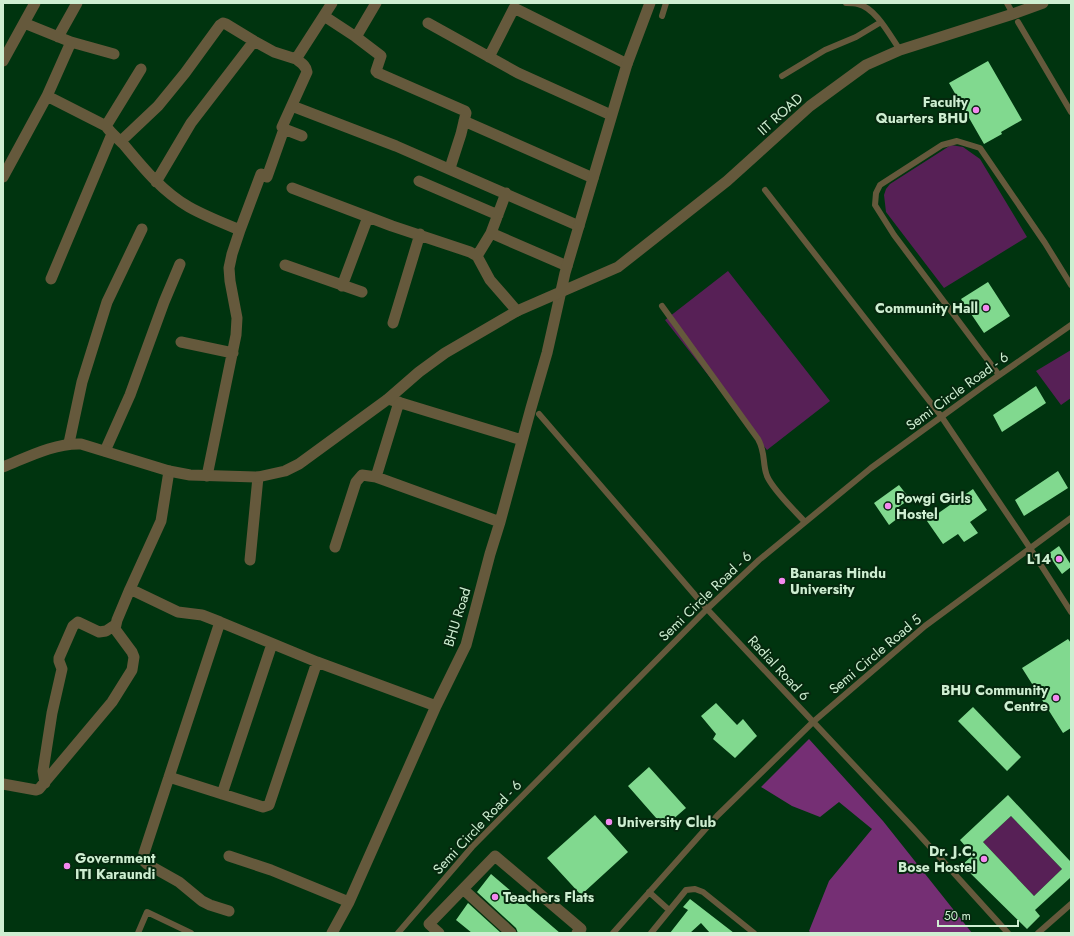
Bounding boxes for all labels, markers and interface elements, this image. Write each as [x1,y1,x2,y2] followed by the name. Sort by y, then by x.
[753,88,807,140] street label: IIT ROAD
[876,92,969,128] place label: Faculty Quarters BHU
[971,105,981,115] marker: Faculty Quarters BHU
[875,298,978,318] place label: Community Hall
[981,303,991,313] marker: Community Hall
[902,347,1012,435] street label: Semi Circle Road - 6
[896,488,971,524] place label: Powgi Girls Hostel
[883,501,893,511] marker: Powgi Girls Hostel
[654,546,756,646] street label: Semi Circle Road - 6
[1027,549,1051,569] place label: L14
[1054,554,1064,564] marker: L14
[790,563,886,599] place label: Banaras Hindu University
[777,576,787,586] marker: Banaras Hindu University
[439,585,475,649] street label: BHU Road
[824,609,926,699] street label: Semi Circle Road 5
[743,631,815,705] street label: Radial Road 6
[941,680,1049,716] place label: BHU Community Centre
[1051,693,1061,703] marker: BHU Community Centre
[428,775,526,879] street label: Semi Circle Road - 6
[617,812,717,832] place label: University Club
[604,817,614,827] marker: University Club
[898,841,976,877] place label: Dr. J.C. Bose Hostel
[75,848,156,884] place label: Government ITI Karaundi
[979,854,989,864] marker: Dr. J.C. Bose Hostel
[62,861,72,871] marker: Government ITI Karaundi
[503,887,595,907] place label: Teachers Flats
[490,892,500,902] marker: Teachers Flats
[938,902,1018,928] scale bar
[944,907,971,925] text: 50 m

